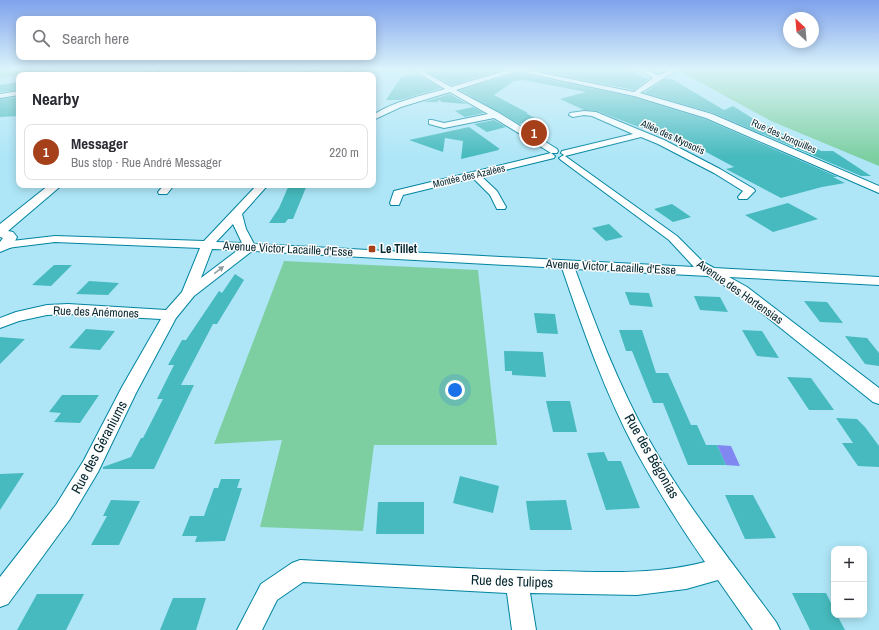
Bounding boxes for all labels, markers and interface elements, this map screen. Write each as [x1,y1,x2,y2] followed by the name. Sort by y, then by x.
[783,12,819,48] north arrow
[16,16,376,60] search box
[30,27,52,49] icon: search
[62,28,129,49] text: Search here
[32,87,79,110] text: Nearby
[638,116,707,157] street label: Allée des Myosotis
[749,116,819,156] street label: Rue des Jonquilles
[521,118,547,148] pin: 1
[71,133,128,154] text: Messager
[43,144,49,161] text: 1
[329,144,359,161] text: 220 m
[71,154,222,171] text: Bus stop · Rue André Messager
[432,161,506,191] street label: Montée des Azalées
[222,238,353,260] street label: Avenue Victor Lacaille d'Esse
[380,241,418,257] place label: Le Tillet
[367,244,377,254] marker: Le Tillet
[545,256,676,278] street label: Avenue Victor Lacaille d'Esse
[693,256,786,328] street label: Avenue des Hortensias
[214,266,225,274] one-way arrow
[53,303,139,321] street label: Rue des Anémones
[445,380,465,400] your location
[67,397,131,497] street label: Rue des Géraniums
[621,411,684,502] street label: Rue des Bégonias
[831,546,867,618] map controls
[831,546,867,582] button: +
[471,571,554,591] street label: Rue des Tulipes
[831,582,867,618] button: −

